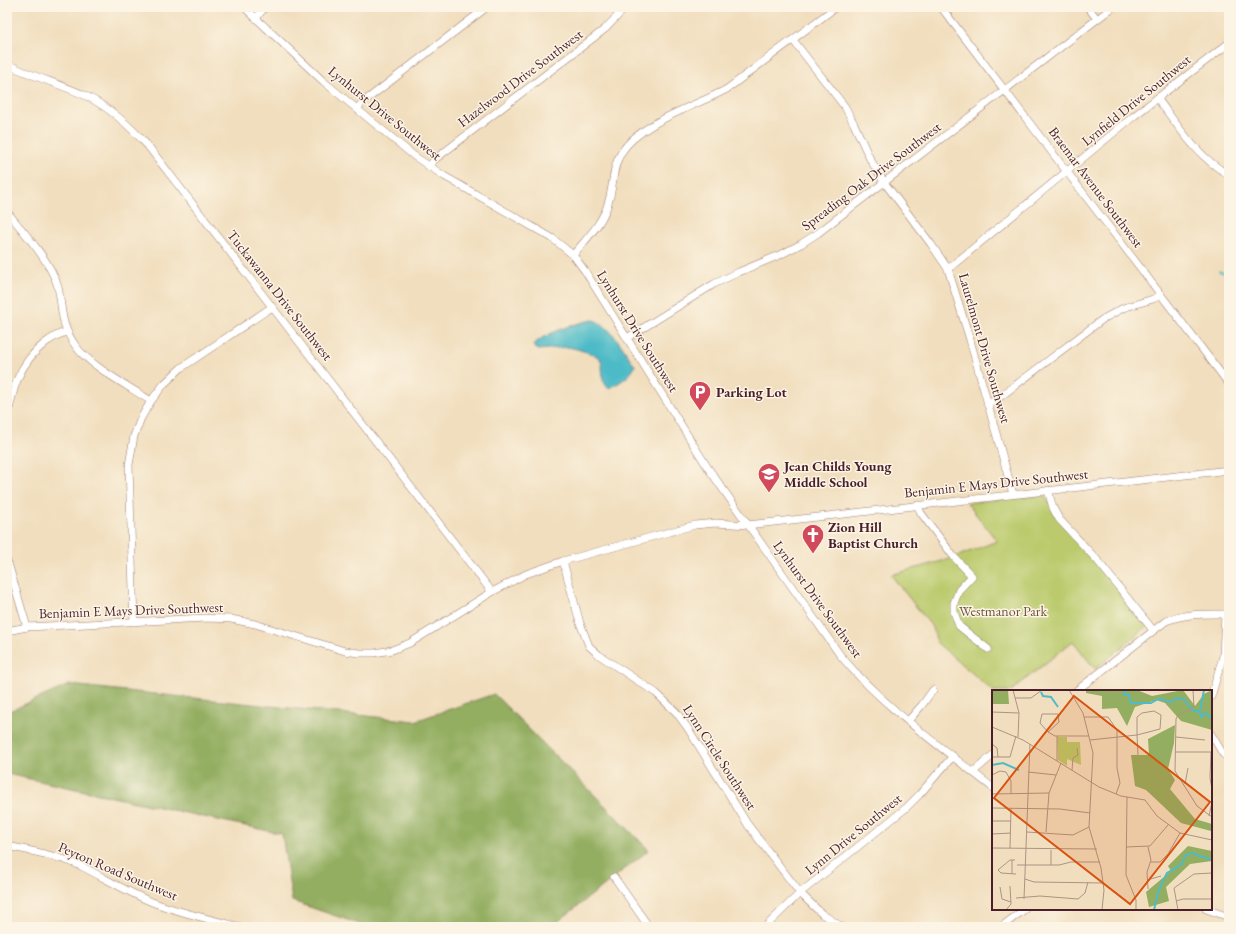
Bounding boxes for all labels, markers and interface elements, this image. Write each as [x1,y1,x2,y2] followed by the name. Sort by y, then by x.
[454,25,587,131] street label: Hazelwood Drive Southwest
[1078,50,1195,150] street label: Lynfield Drive Southwest
[325,62,446,165] street label: Lynhurst Drive Southwest
[798,117,945,234] street label: Spreading Oak Drive Southwest
[1045,123,1148,251] street label: Braemar Avenue Southwest
[223,226,337,364] street label: Tuckawanna Drive Southwest
[593,267,683,396] street label: Lynhurst Drive Southwest
[955,271,1015,426] street label: Laurelmont Drive Southwest
[687,379,713,412] parking icon: Parking Lot
[716,383,787,401] place label: Parking Lot
[782,457,892,491] place label: Jean Childs Young Middle School
[756,461,782,494] school or university icon: Jean Childs Young Middle School
[903,464,1089,502] street label: Benjamin E Mays Drive Southwest
[828,518,918,552] place label: Zion Hill Baptist Church
[800,522,826,555] church icon: Zion Hill Baptist Church
[769,537,867,662] street label: Lynhurst Drive Southwest
[38,598,224,622] street label: Benjamin E Mays Drive Southwest
[959,602,1047,620] park label: Westmanor Park
[992,690,1212,910] inset map
[679,701,761,814] street label: Lynn Circle Southwest
[801,789,906,879] street label: Lynn Drive Southwest
[56,838,181,905] street label: Peyton Road Southwest

